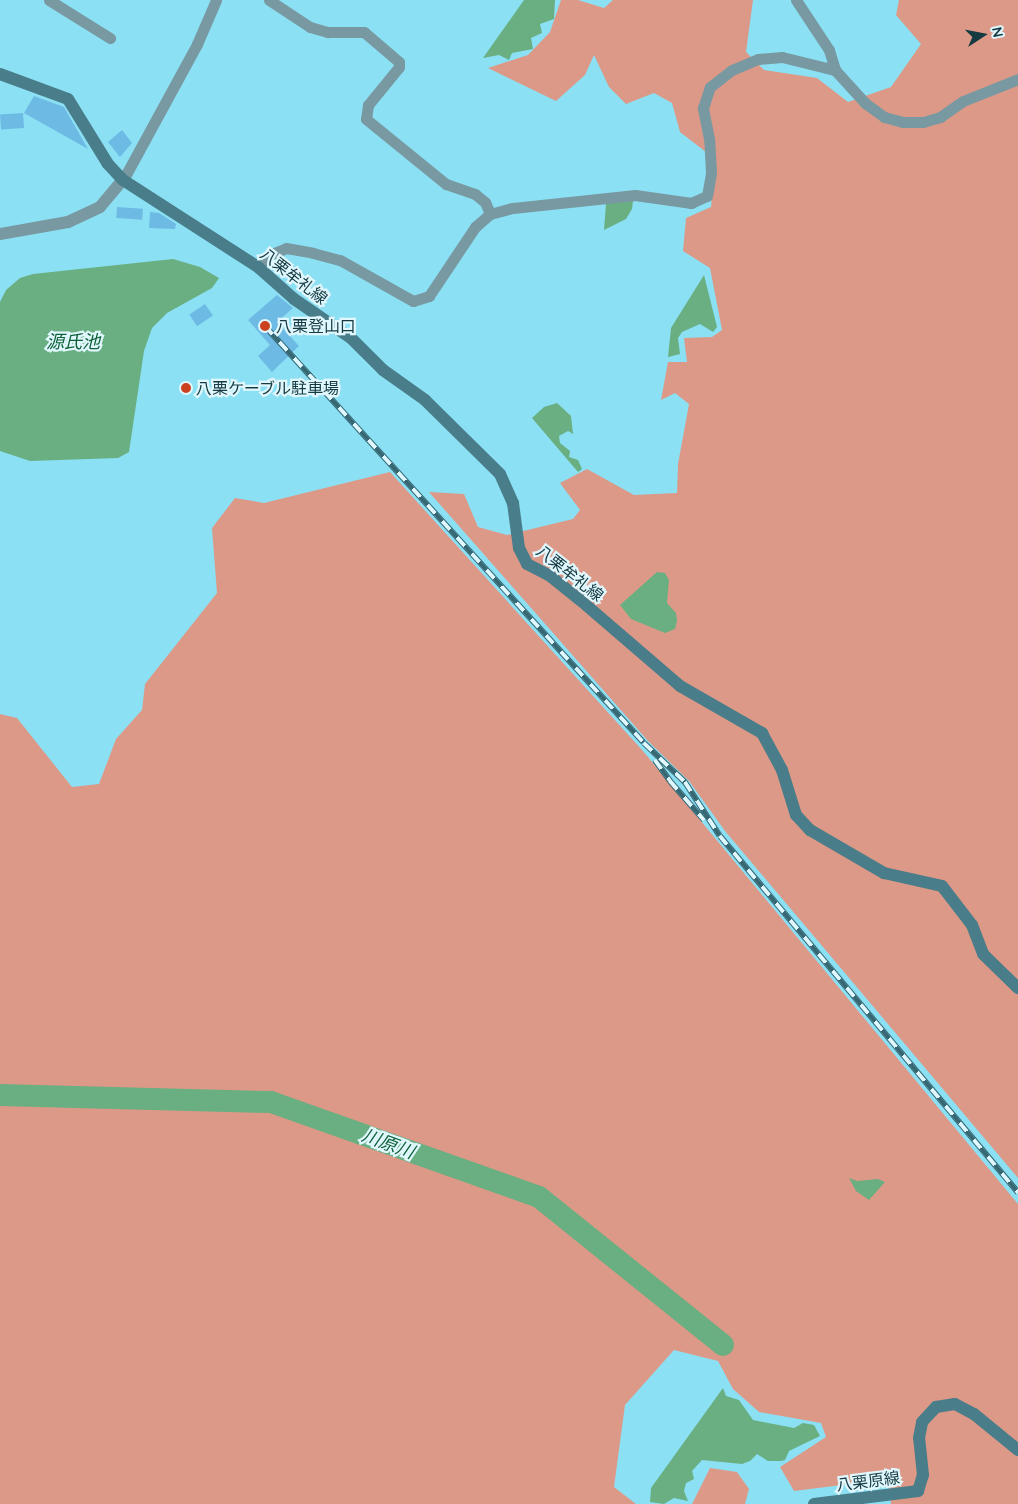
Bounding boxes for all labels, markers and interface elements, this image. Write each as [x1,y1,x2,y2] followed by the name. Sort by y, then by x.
[958,10,1008,60] north arrow
[988,25,1008,39] text: N
[257,244,331,308] street label: 八栗牟礼線
[276,316,356,336] place label: 八栗登山口
[258,319,272,333] marker: 八栗登山口
[46,331,100,353] water label: 源氏池
[196,378,340,398] place label: 八栗ケーブル駐車場
[180,382,192,394] marker: 八栗ケーブル駐車場
[533,541,607,605] street label: 八栗牟礼線
[359,1125,417,1163] water label: 川原川
[835,1468,901,1494] street label: 八栗原線

